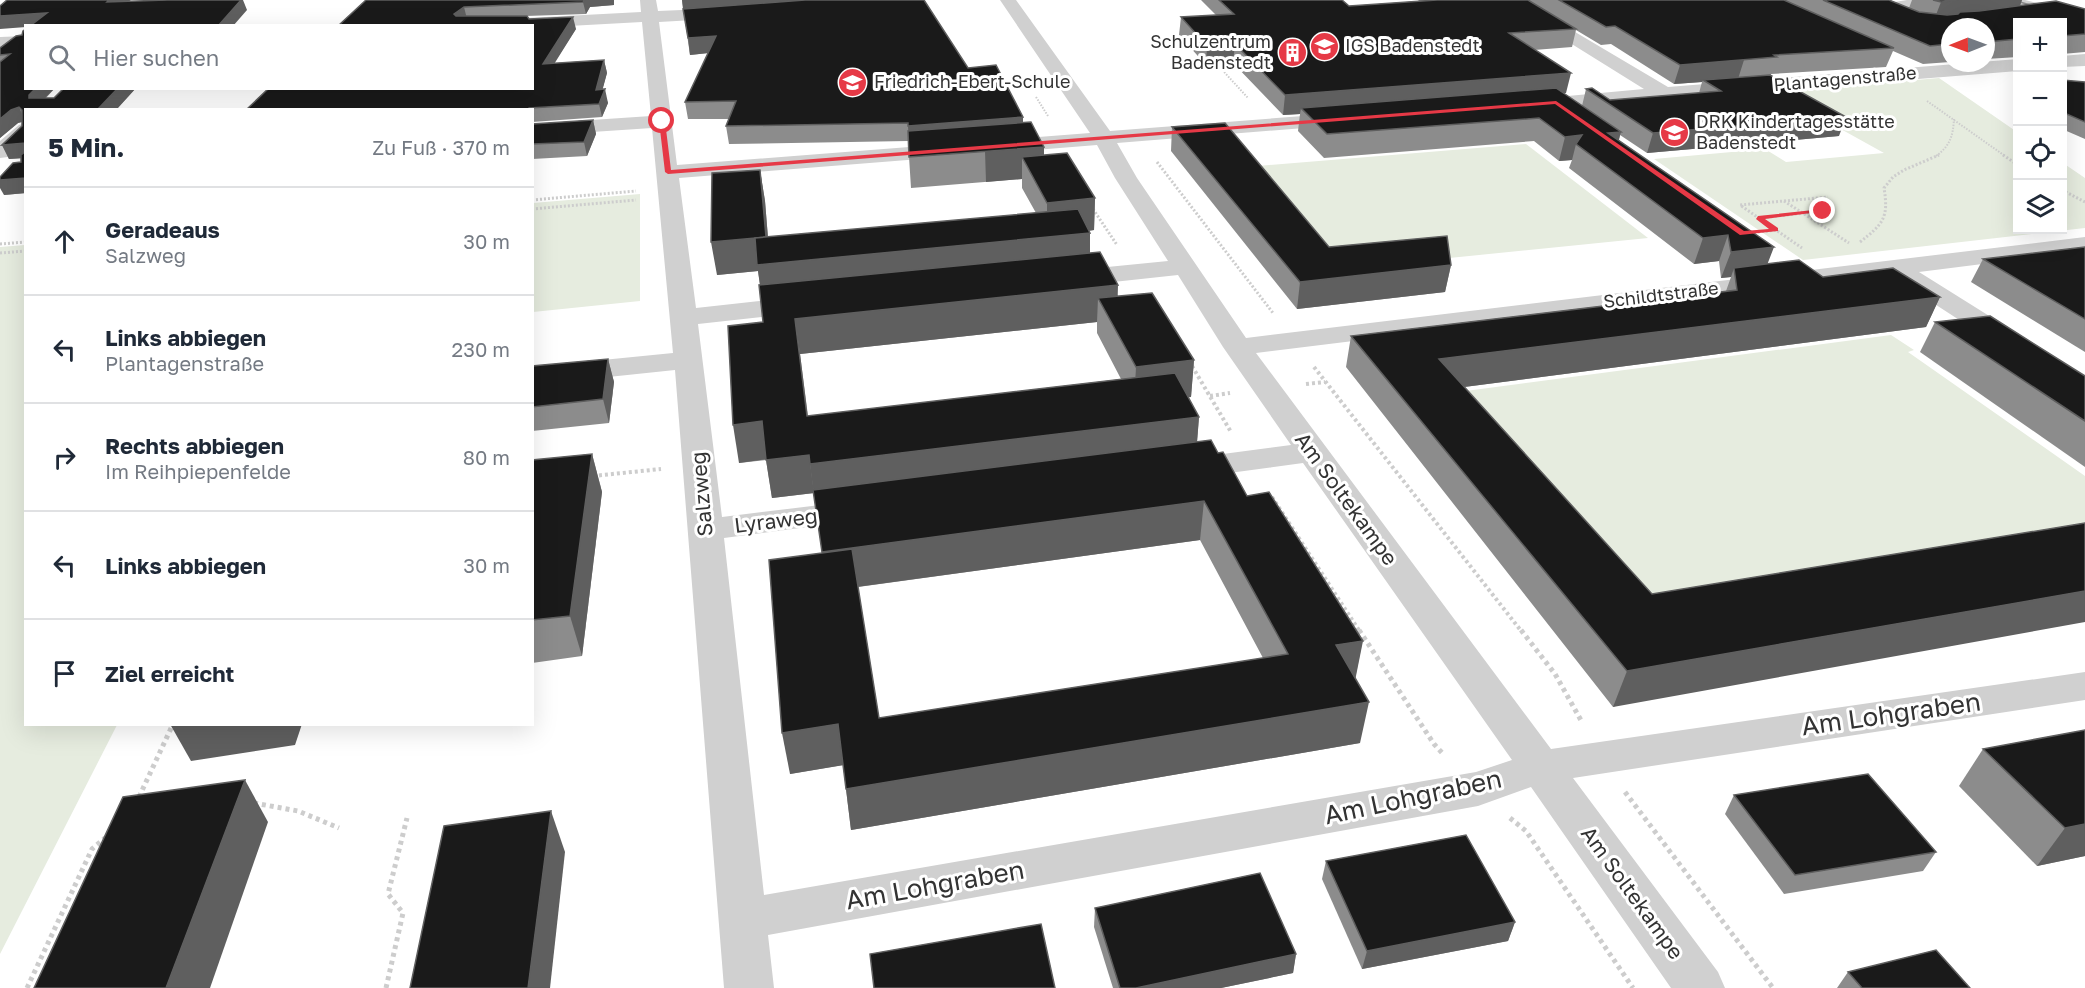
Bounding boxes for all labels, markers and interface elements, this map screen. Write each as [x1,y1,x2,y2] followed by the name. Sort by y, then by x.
[1941,18,1995,72] north arrow
[2013,18,2067,234] map controls
[2013,18,2067,72] button: +
[24,24,534,90] search box
[1150,30,1271,73] place label: Schulzentrum Badenstedt
[1308,30,1340,62] school or university icon: IGS Badenstedt
[1345,34,1480,56] place label: IGS Badenstedt
[1276,36,1308,68] building icon: Schulzentrum Badenstedt
[45,41,78,74] icon: search
[93,44,219,71] text: Hier suchen
[1773,61,1917,95] street label: Plantagenstraße
[837,66,869,98] school or university icon: Friedrich-Ebert-Schule
[874,70,1071,92] place label: Friedrich-Ebert-Schule
[2013,72,2067,126] button: −
[648,107,674,133] route start
[1696,110,1895,153] place label: DRK Kindertagesstätte Badenstedt
[1659,116,1691,148] school or university icon: DRK Kindertagesstätte Badenstedt
[2013,126,2067,180] button: locate
[48,132,125,163] text: 5 Min.
[372,135,510,159] text: Zu Fuß · 370 m
[2013,180,2067,234] button: layers
[1809,197,1835,223] route end
[105,216,220,243] text: Geradeaus
[48,225,81,258] icon: ahead
[463,229,510,253] text: 30 m
[105,243,186,267] text: Salzweg
[1602,276,1720,312] street label: Schildtstraße
[105,324,266,351] text: Links abbiegen
[48,333,81,366] icon: left
[452,337,510,361] text: 230 m
[105,351,264,375] text: Plantagenstraße
[1290,427,1404,570] street label: Am Soltekampe
[105,432,284,459] text: Rechts abbiegen
[48,441,81,474] icon: right
[463,445,510,469] text: 80 m
[684,451,718,538] street label: Salzweg
[105,459,291,483] text: Im Reihpiepenfelde
[733,502,819,538] street label: Lyraweg
[48,549,81,582] icon: left
[105,552,266,579] text: Links abbiegen
[463,553,510,577] text: 30 m
[48,657,81,690] icon: arrive
[105,660,234,687] text: Ziel erreicht
[1799,686,1983,741] street label: Am Lohgraben
[1321,763,1504,830] street label: Am Lohgraben
[1576,821,1690,964] street label: Am Soltekampe
[843,854,1027,915] street label: Am Lohgraben

